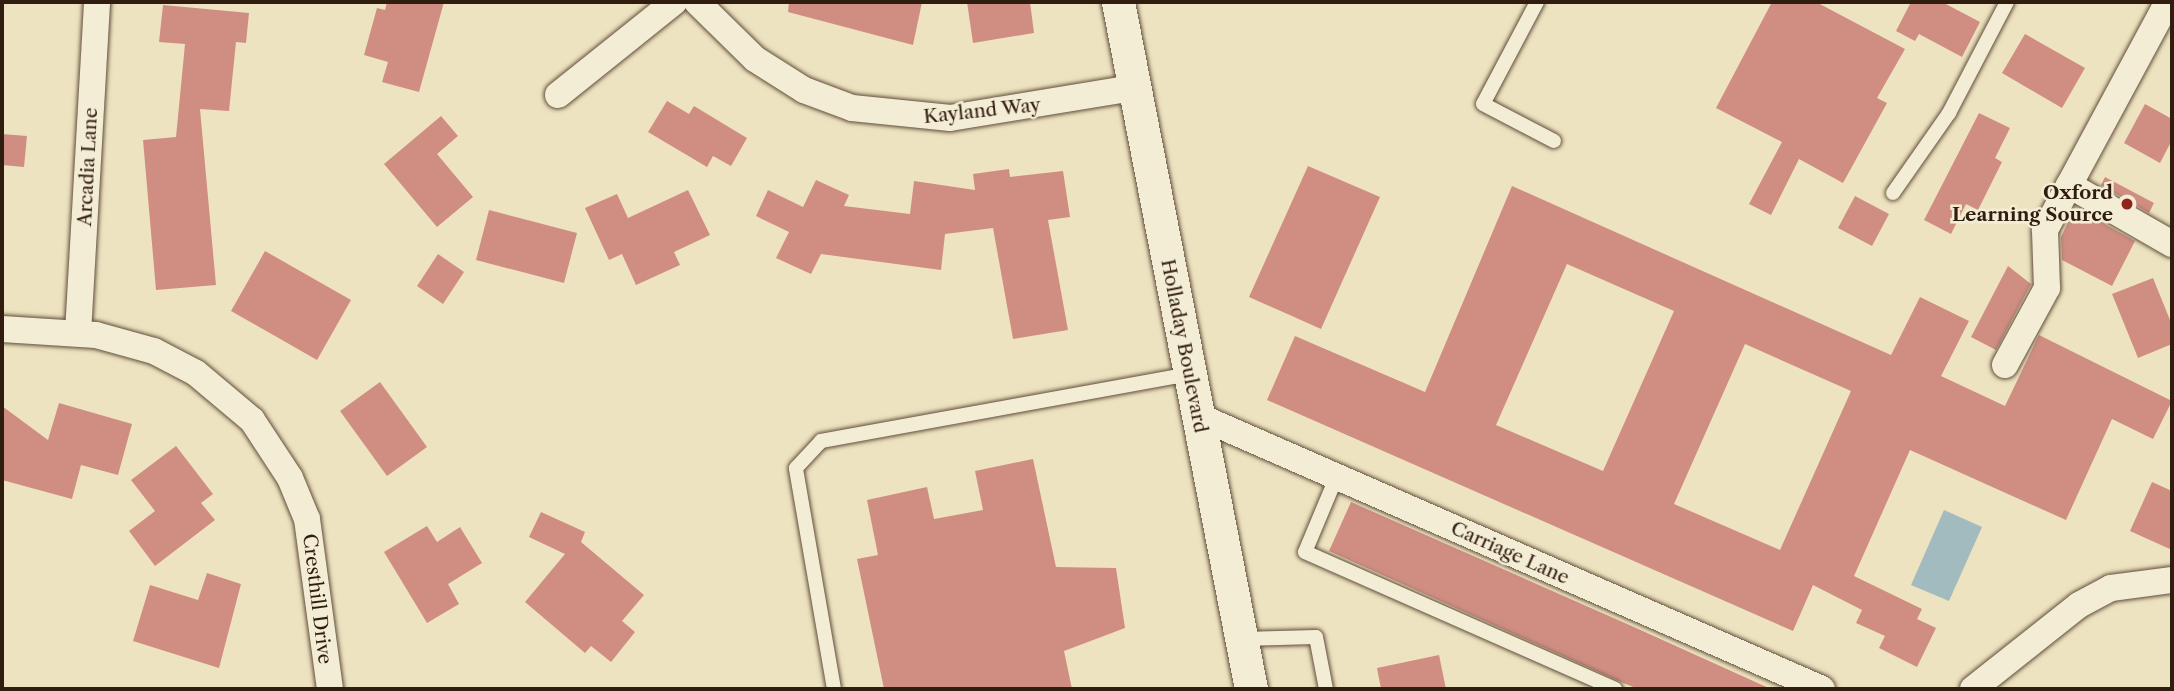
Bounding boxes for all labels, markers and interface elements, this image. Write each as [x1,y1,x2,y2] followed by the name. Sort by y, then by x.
[922,93,1042,129] street label: Kayland Way
[73,107,103,227] street label: Arcadia Lane
[1952,182,2113,226] place label: Oxford Learning Source
[2119,196,2135,212] marker: Oxford Learning Source
[1156,257,1212,435] street label: Holladay Boulevard
[1447,517,1573,589] street label: Carriage Lane
[298,532,336,666] street label: Cresthill Drive

